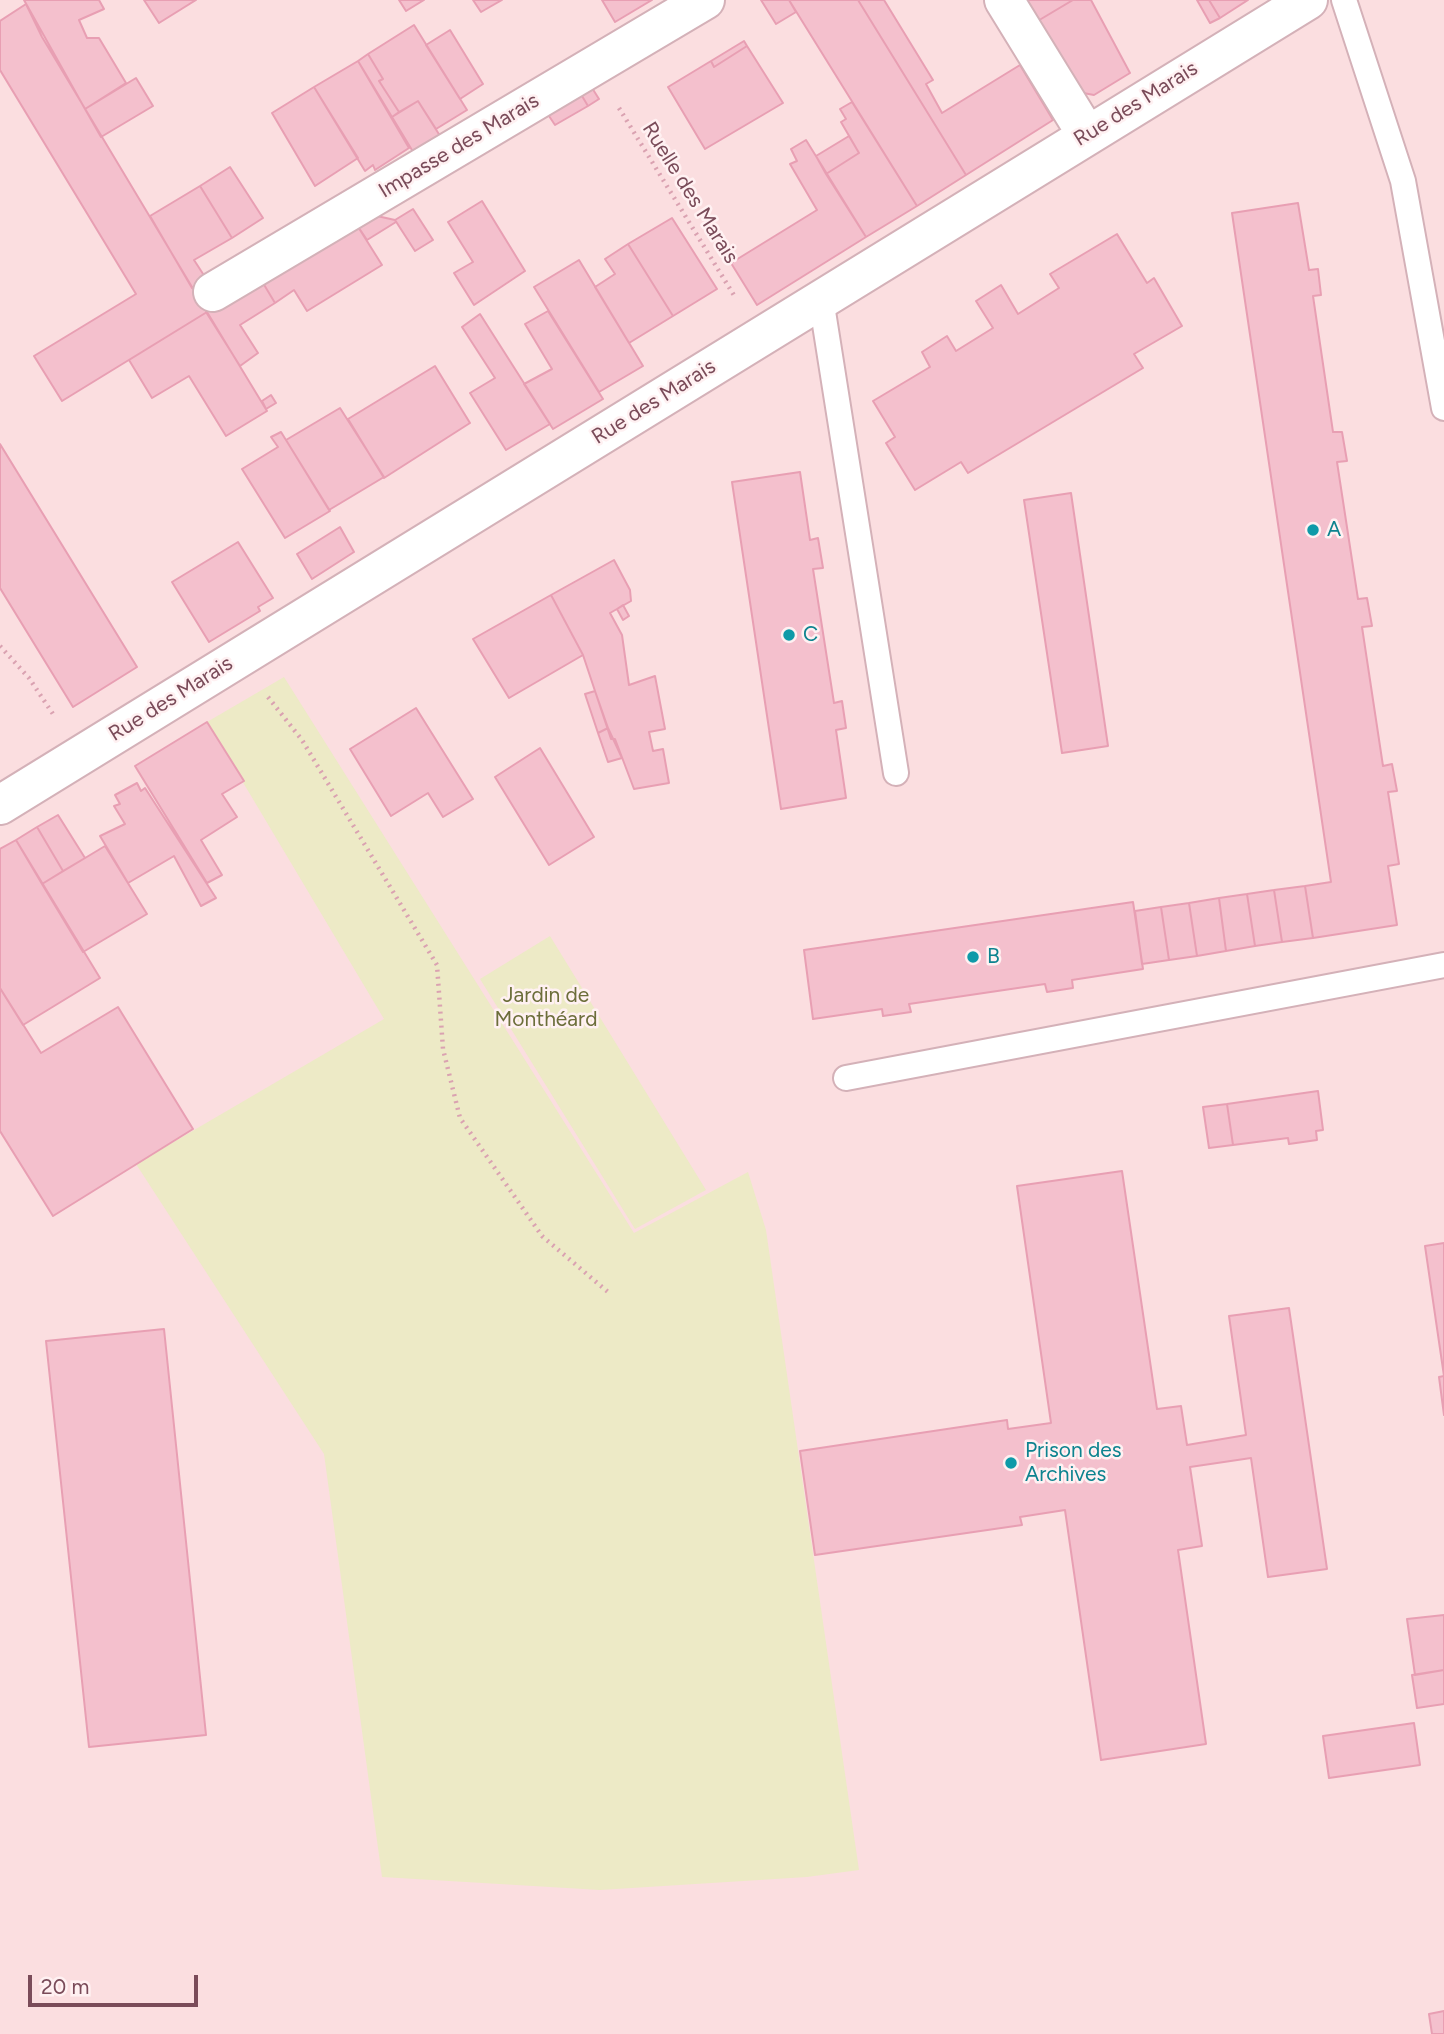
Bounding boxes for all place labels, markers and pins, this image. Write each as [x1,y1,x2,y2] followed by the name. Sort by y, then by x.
[1327,517,1341,543] place label: A
[1305,522,1321,538] marker: A
[803,622,818,648] place label: C
[781,627,797,643] marker: C
[987,944,1000,970] place label: B
[965,949,981,965] marker: B
[1025,1438,1121,1488] place label: Prison des Archives
[1003,1455,1019,1471] marker: Prison des Archives

